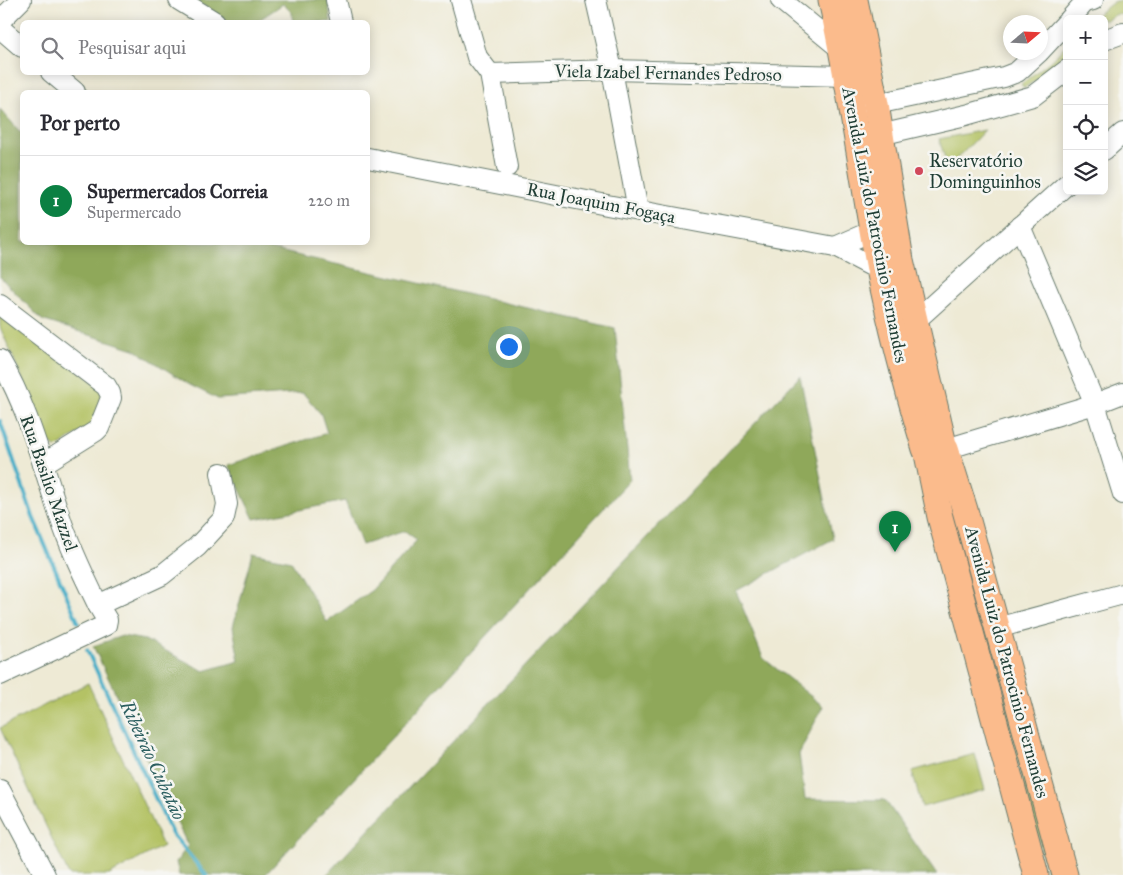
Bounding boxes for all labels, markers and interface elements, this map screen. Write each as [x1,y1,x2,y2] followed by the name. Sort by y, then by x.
[1003,15,1048,60] north arrow
[1063,15,1108,195] map controls
[1063,15,1108,60] button: +
[20,20,370,75] search box
[38,34,66,62] icon: search
[78,36,186,59] text: Pesquisar aqui
[553,60,782,86] street label: Viela Izabel Fernandes Pedroso
[1063,60,1108,105] button: −
[837,84,913,365] street label: Avenida Luiz do Patrocinio Fernandes
[1063,105,1108,150] button: locate
[40,110,120,136] text: Por perto
[929,150,1041,194] place label: Reservatório Dominguinhos
[1063,150,1108,195] button: layers
[913,165,925,177] marker: Reservatório Dominguinhos
[524,178,678,229] street label: Rua Joaquim Fogaça
[87,180,268,203] text: Supermercados Correia
[53,191,59,210] text: 1
[308,191,350,210] text: 220 m
[87,203,181,222] text: Supermercado
[496,334,522,360] your location
[15,412,83,554] street label: Rua Basilio Mazzel
[879,511,911,552] pin: 1
[960,523,1054,800] street label: Avenida Luiz do Patrocinio Fernandes
[115,696,191,823] water label: Ribeirão Cubatão

